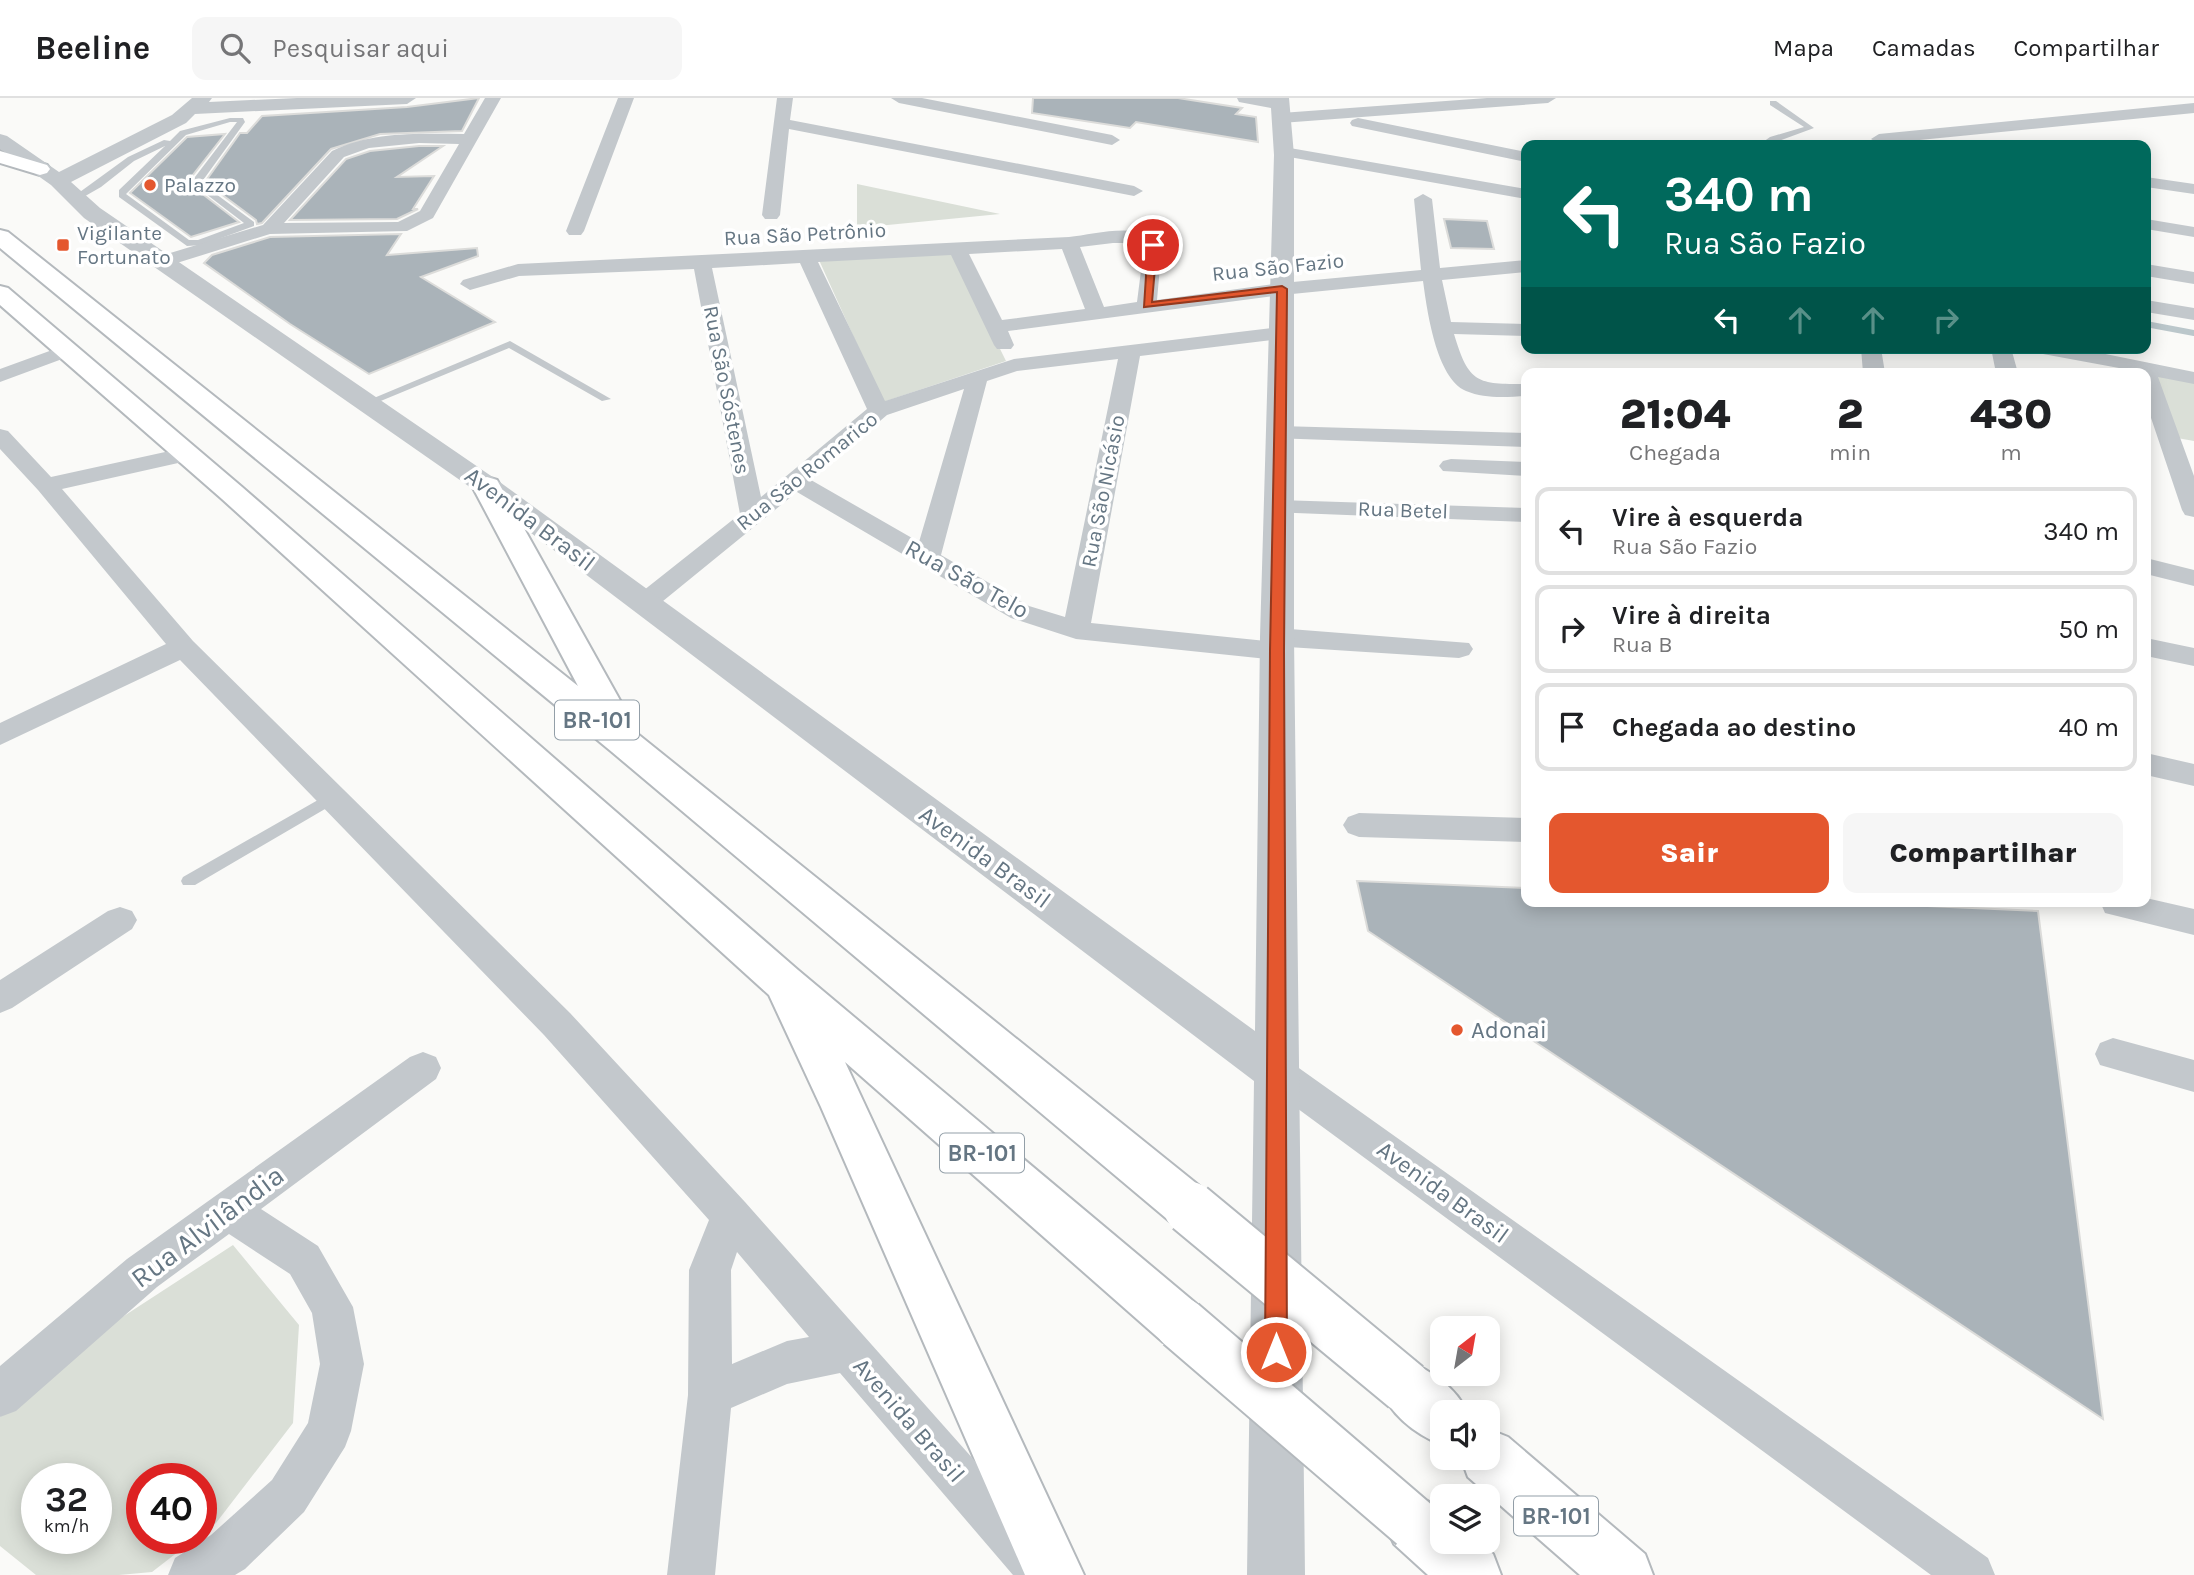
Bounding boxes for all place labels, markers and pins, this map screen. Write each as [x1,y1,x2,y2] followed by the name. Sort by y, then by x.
[164,173,236,197] place label: Palazzo
[142,177,158,193] marker: Palazzo
[1123,215,1183,275] pin
[77,221,171,269] place label: Vigilante Fortunato
[55,237,71,253] marker: Vigilante Fortunato
[1471,1016,1547,1044] place label: Adonai
[1449,1022,1465,1038] marker: Adonai

